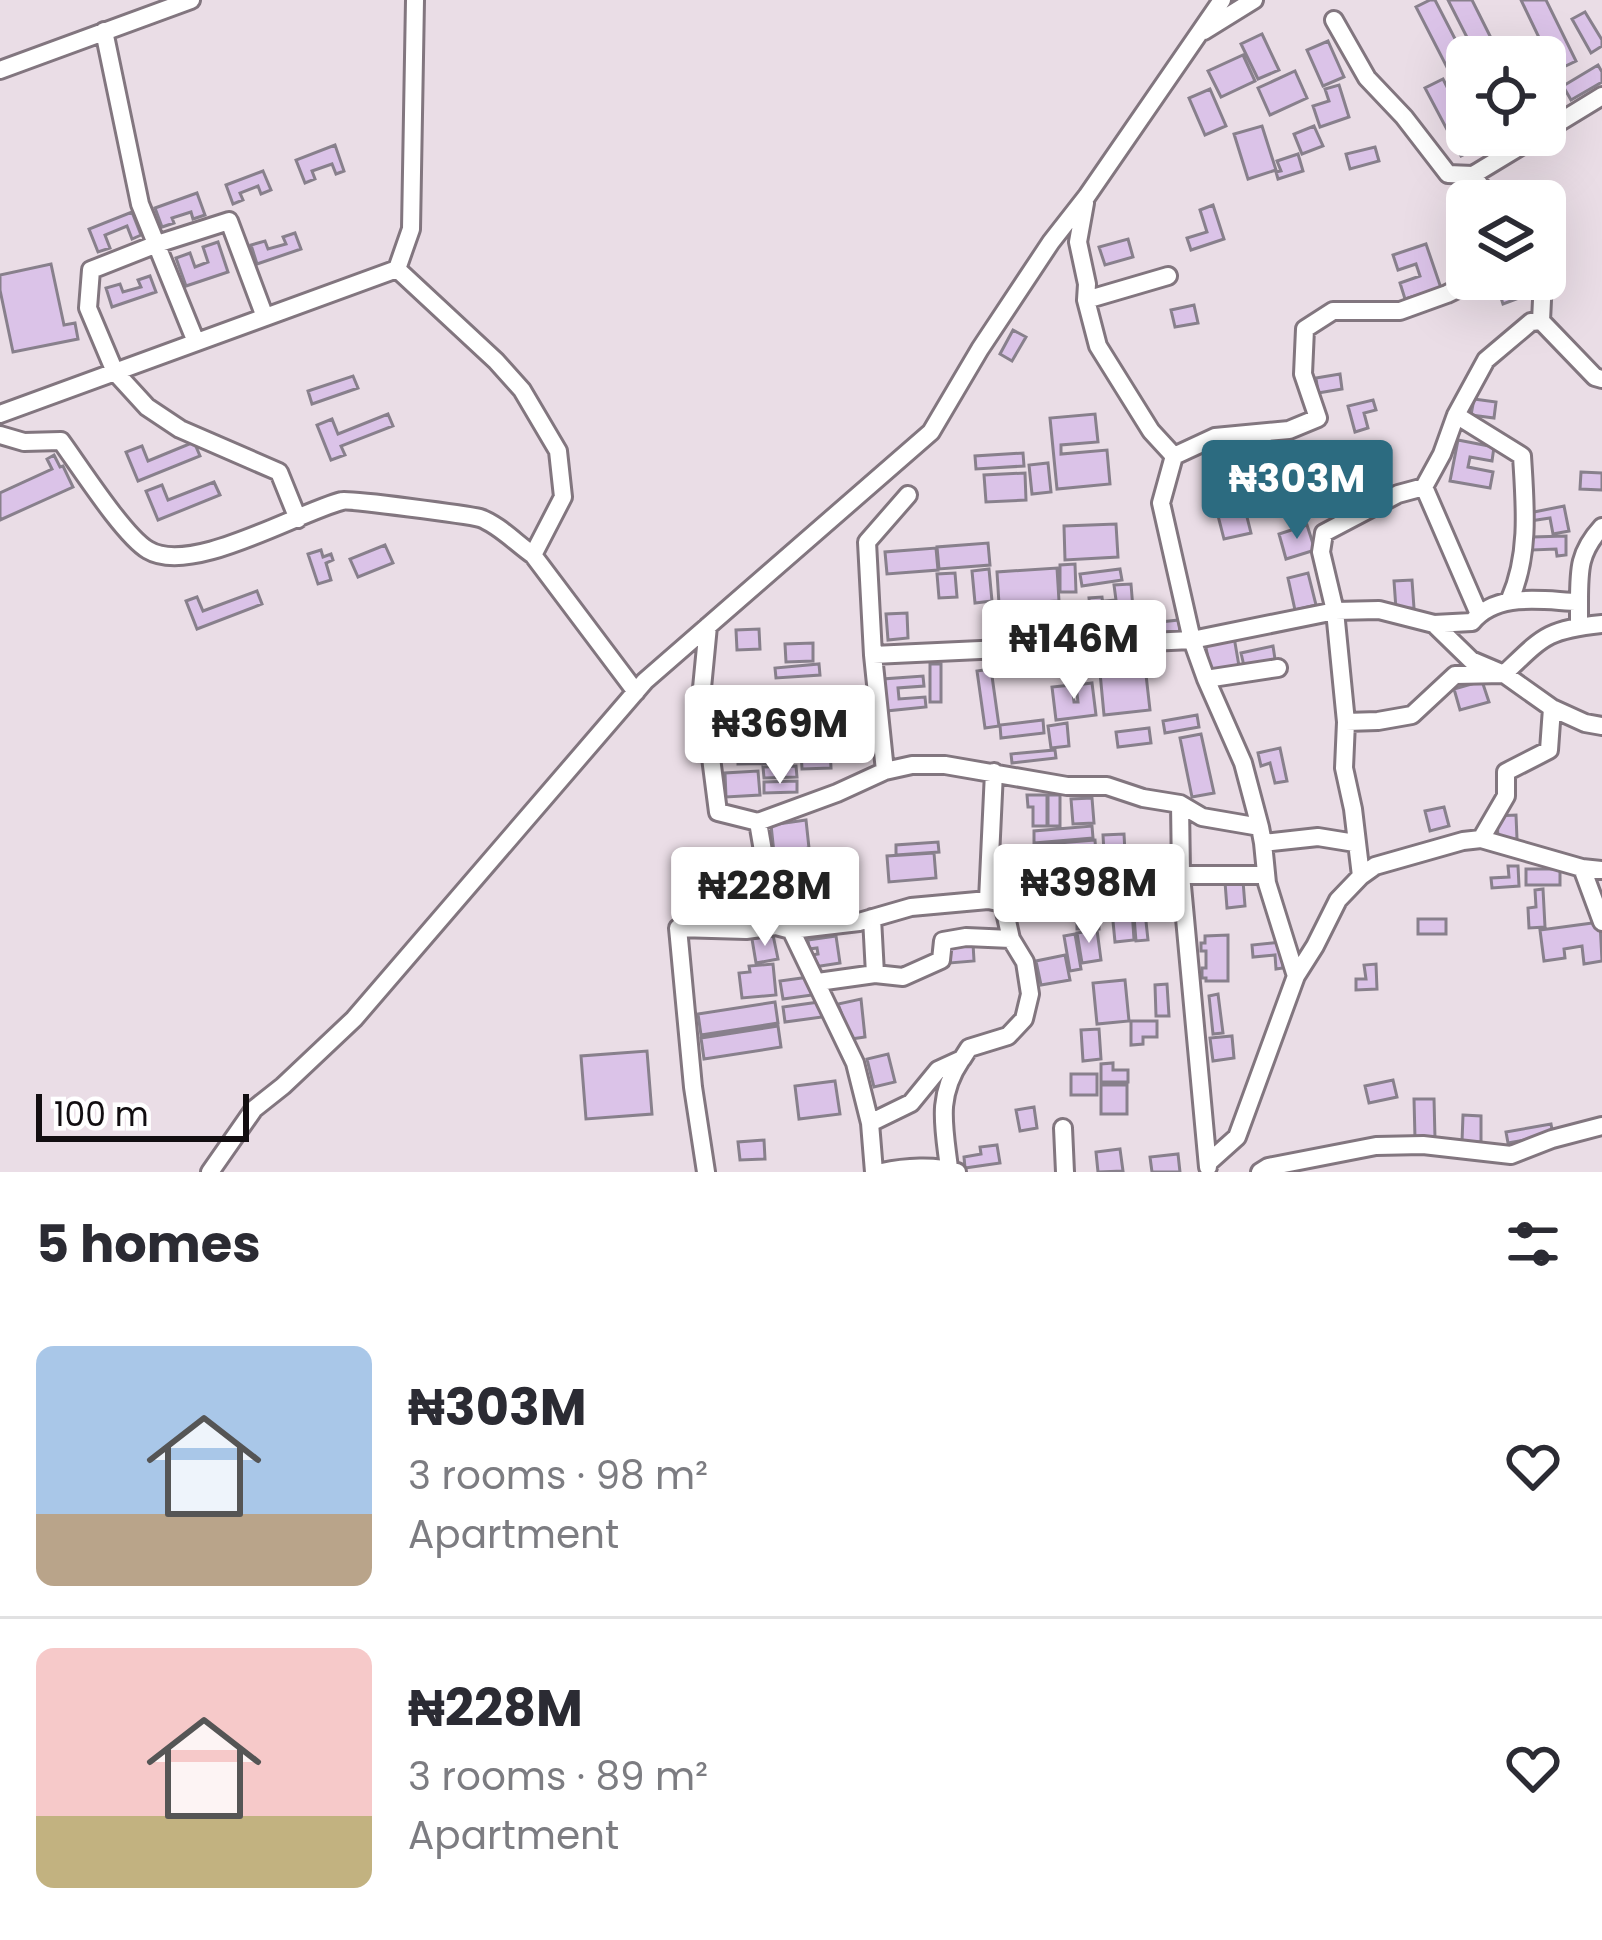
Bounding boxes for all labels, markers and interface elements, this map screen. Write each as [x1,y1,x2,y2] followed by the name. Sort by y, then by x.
[1446,36,1566,300] map controls
[1446,36,1566,156] button: locate
[1446,180,1566,300] button: layers
[1213,440,1381,542] pin: ₦303M
[1229,451,1365,506] text: ₦303M
[990,600,1158,702] pin: ₦146M
[1009,611,1139,666] text: ₦146M
[696,685,864,787] pin: ₦369M
[712,696,848,751] text: ₦369M
[1005,844,1173,946] pin: ₦398M
[681,847,849,949] pin: ₦228M
[1021,855,1157,910] text: ₦398M
[698,858,832,913] text: ₦228M
[36,1088,249,1141] scale bar
[54,1091,149,1138] text: 100 m
[36,1208,261,1280] text: 5 homes
[1500,1211,1566,1277] icon: filters
[408,1371,587,1443] text: ₦303M
[132,1394,276,1538] icon: home
[1500,1433,1566,1499] icon: heart
[408,1448,708,1503] text: 3 rooms · 98 m²
[408,1507,619,1562] text: Apartment
[408,1672,583,1744] text: ₦228M
[132,1696,276,1840] icon: home
[1500,1735,1566,1801] icon: heart
[408,1749,708,1804] text: 3 rooms · 89 m²
[408,1808,619,1863] text: Apartment

